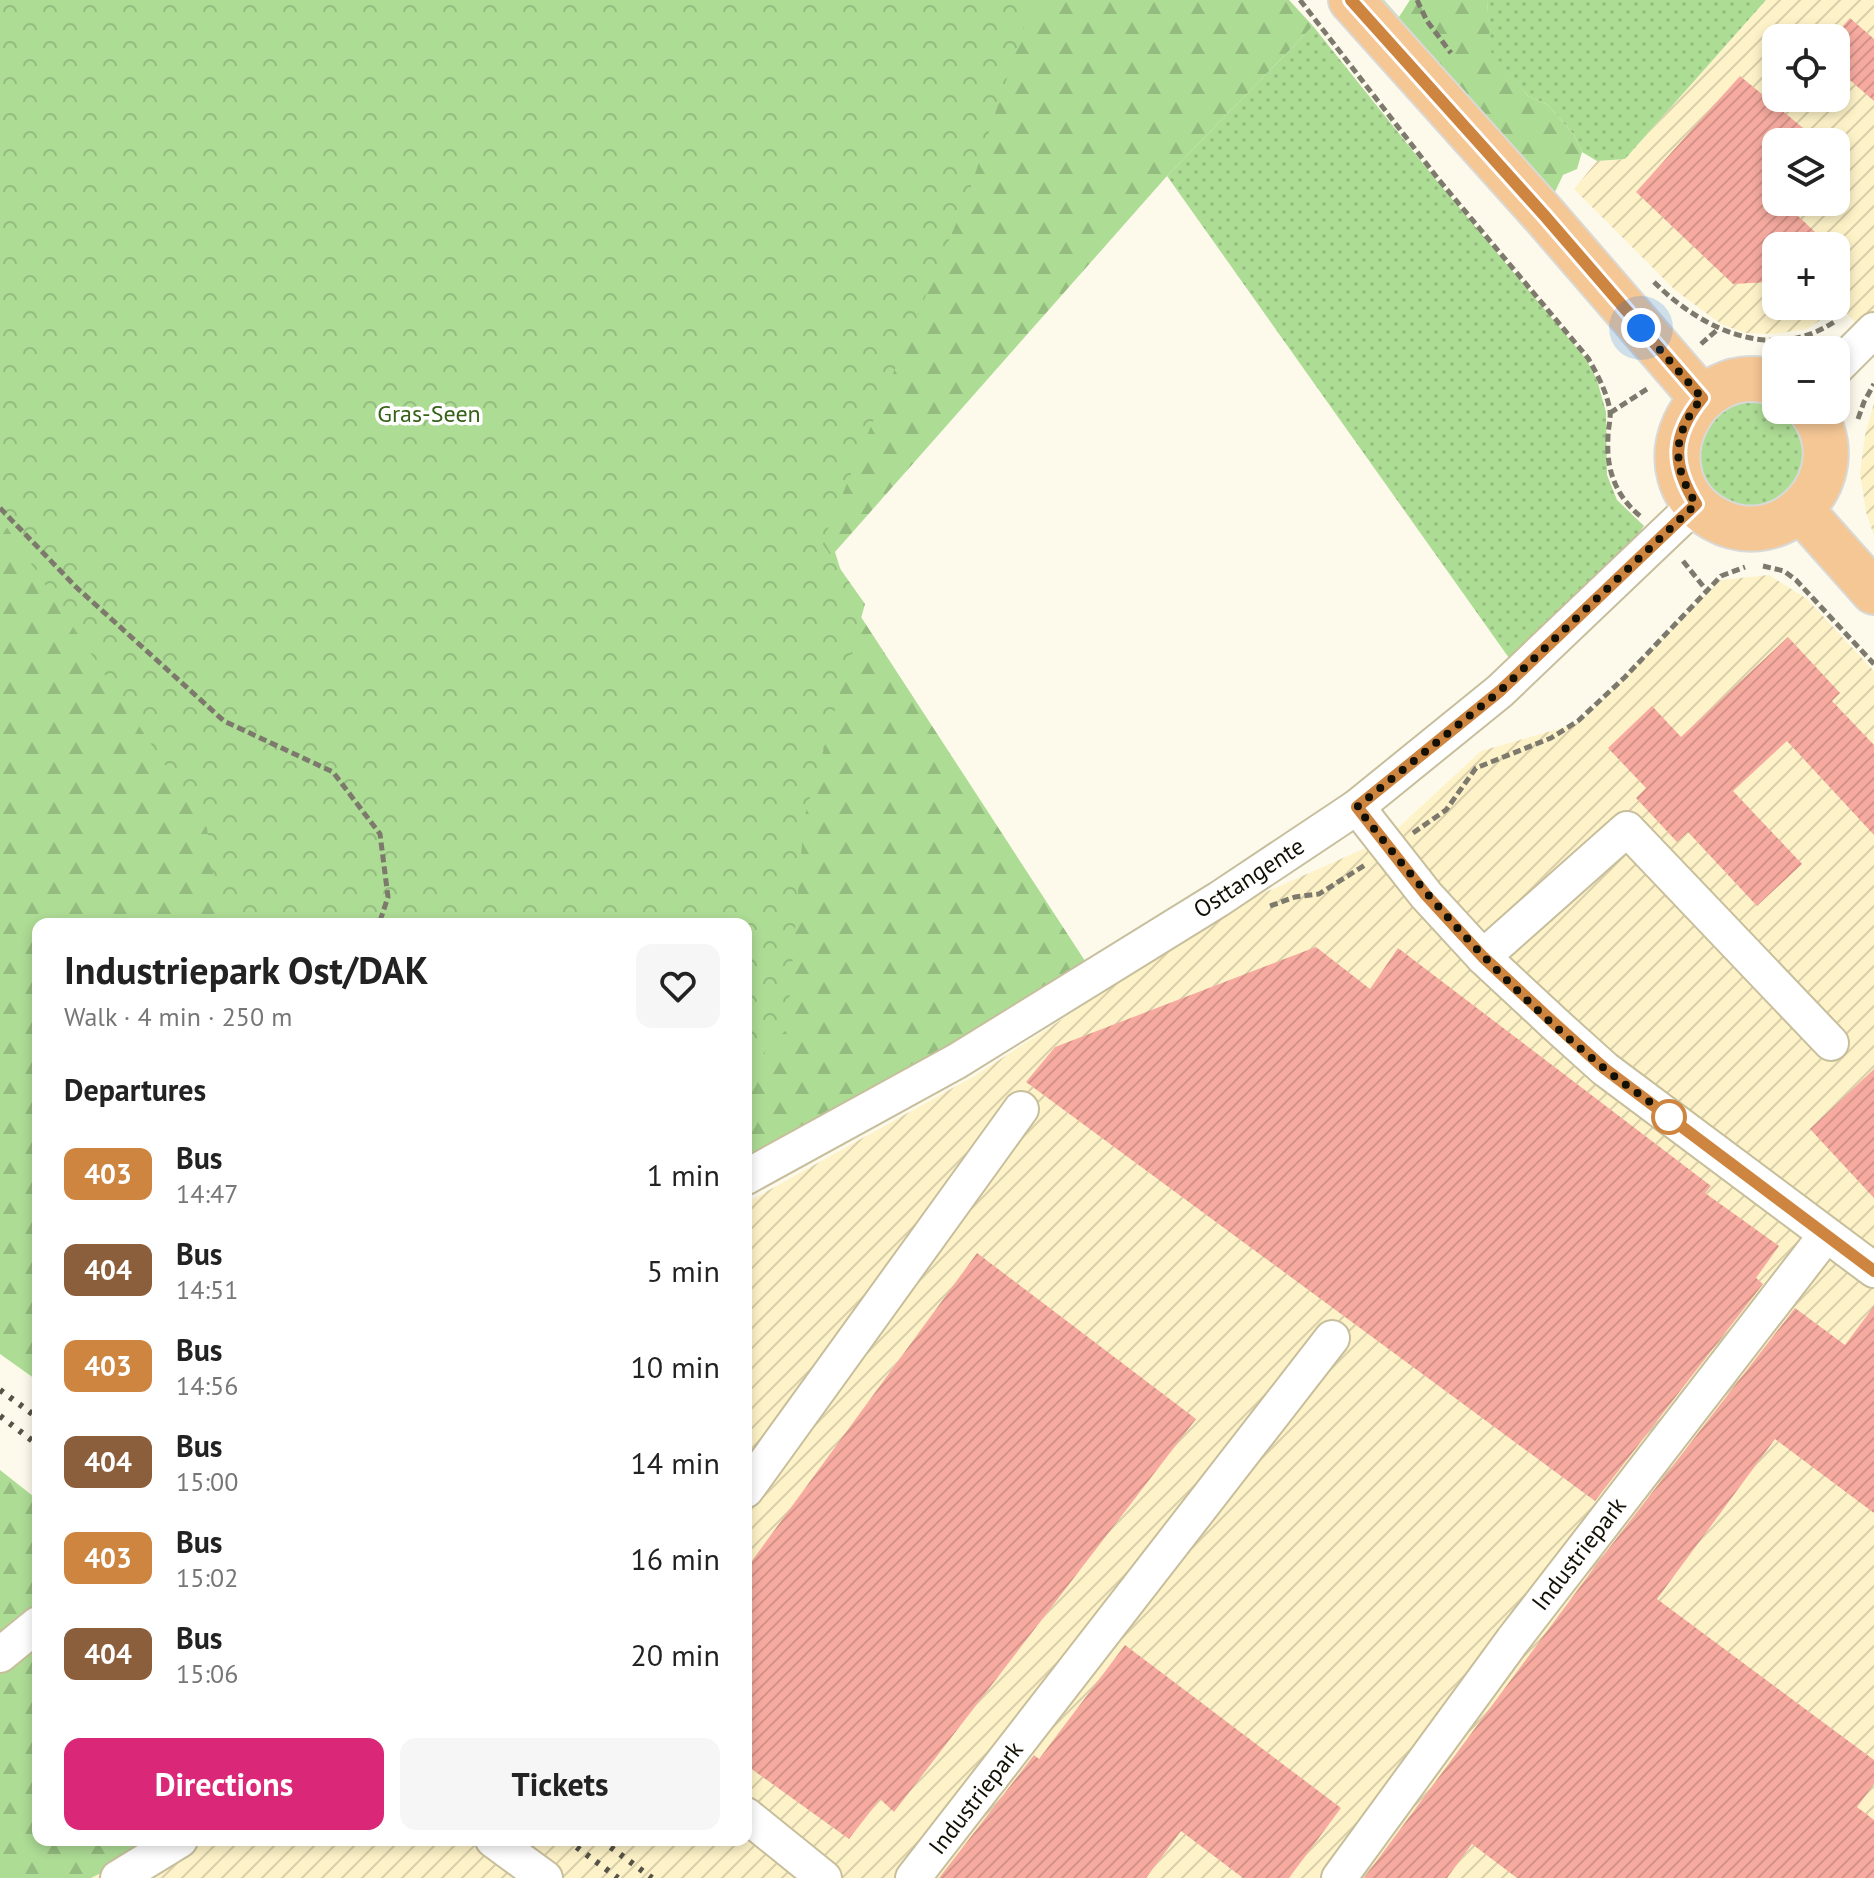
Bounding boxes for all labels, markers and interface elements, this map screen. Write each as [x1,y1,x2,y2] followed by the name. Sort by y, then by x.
[1762,24,1850,424] map controls
[1762,24,1850,112] button: locate
[1762,128,1850,216] button: layers
[1762,232,1850,320] button: +
[1621,308,1661,348] your location
[1762,336,1850,424] button: −
[377,398,481,429] park label: Gras-Seen
[1187,830,1310,925] street label: Osttangente
[636,944,720,1028] button: heart
[64,945,428,994] text: Industriepark Ost/DAK
[64,1000,292,1033] text: Walk · 4 min · 250 m
[64,1070,206,1109] text: Departures
[1652,1100,1686,1134] unlabelled marker
[176,1138,223,1177] text: Bus
[84,1155,132,1192] text: 403
[647,1155,720,1194] text: 1 min
[176,1177,238,1210] text: 14:47
[176,1234,223,1273] text: Bus
[84,1251,132,1288] text: 404
[647,1251,720,1290] text: 5 min
[176,1273,238,1306] text: 14:51
[176,1330,223,1369] text: Bus
[84,1347,132,1384] text: 403
[630,1347,720,1386] text: 10 min
[176,1369,238,1402] text: 14:56
[176,1426,223,1465] text: Bus
[84,1443,132,1480] text: 404
[630,1443,720,1482] text: 14 min
[176,1465,238,1498] text: 15:00
[1525,1490,1633,1617] street label: Industriepark
[176,1522,223,1561] text: Bus
[84,1539,132,1576] text: 403
[630,1539,720,1578] text: 16 min
[176,1561,238,1594] text: 15:02
[176,1618,223,1657] text: Bus
[84,1635,132,1672] text: 404
[630,1635,720,1674] text: 20 min
[176,1657,238,1690] text: 15:06
[922,1734,1030,1861] street label: Industriepark
[64,1738,384,1830] button: Directions
[400,1738,720,1830] button: Tickets

